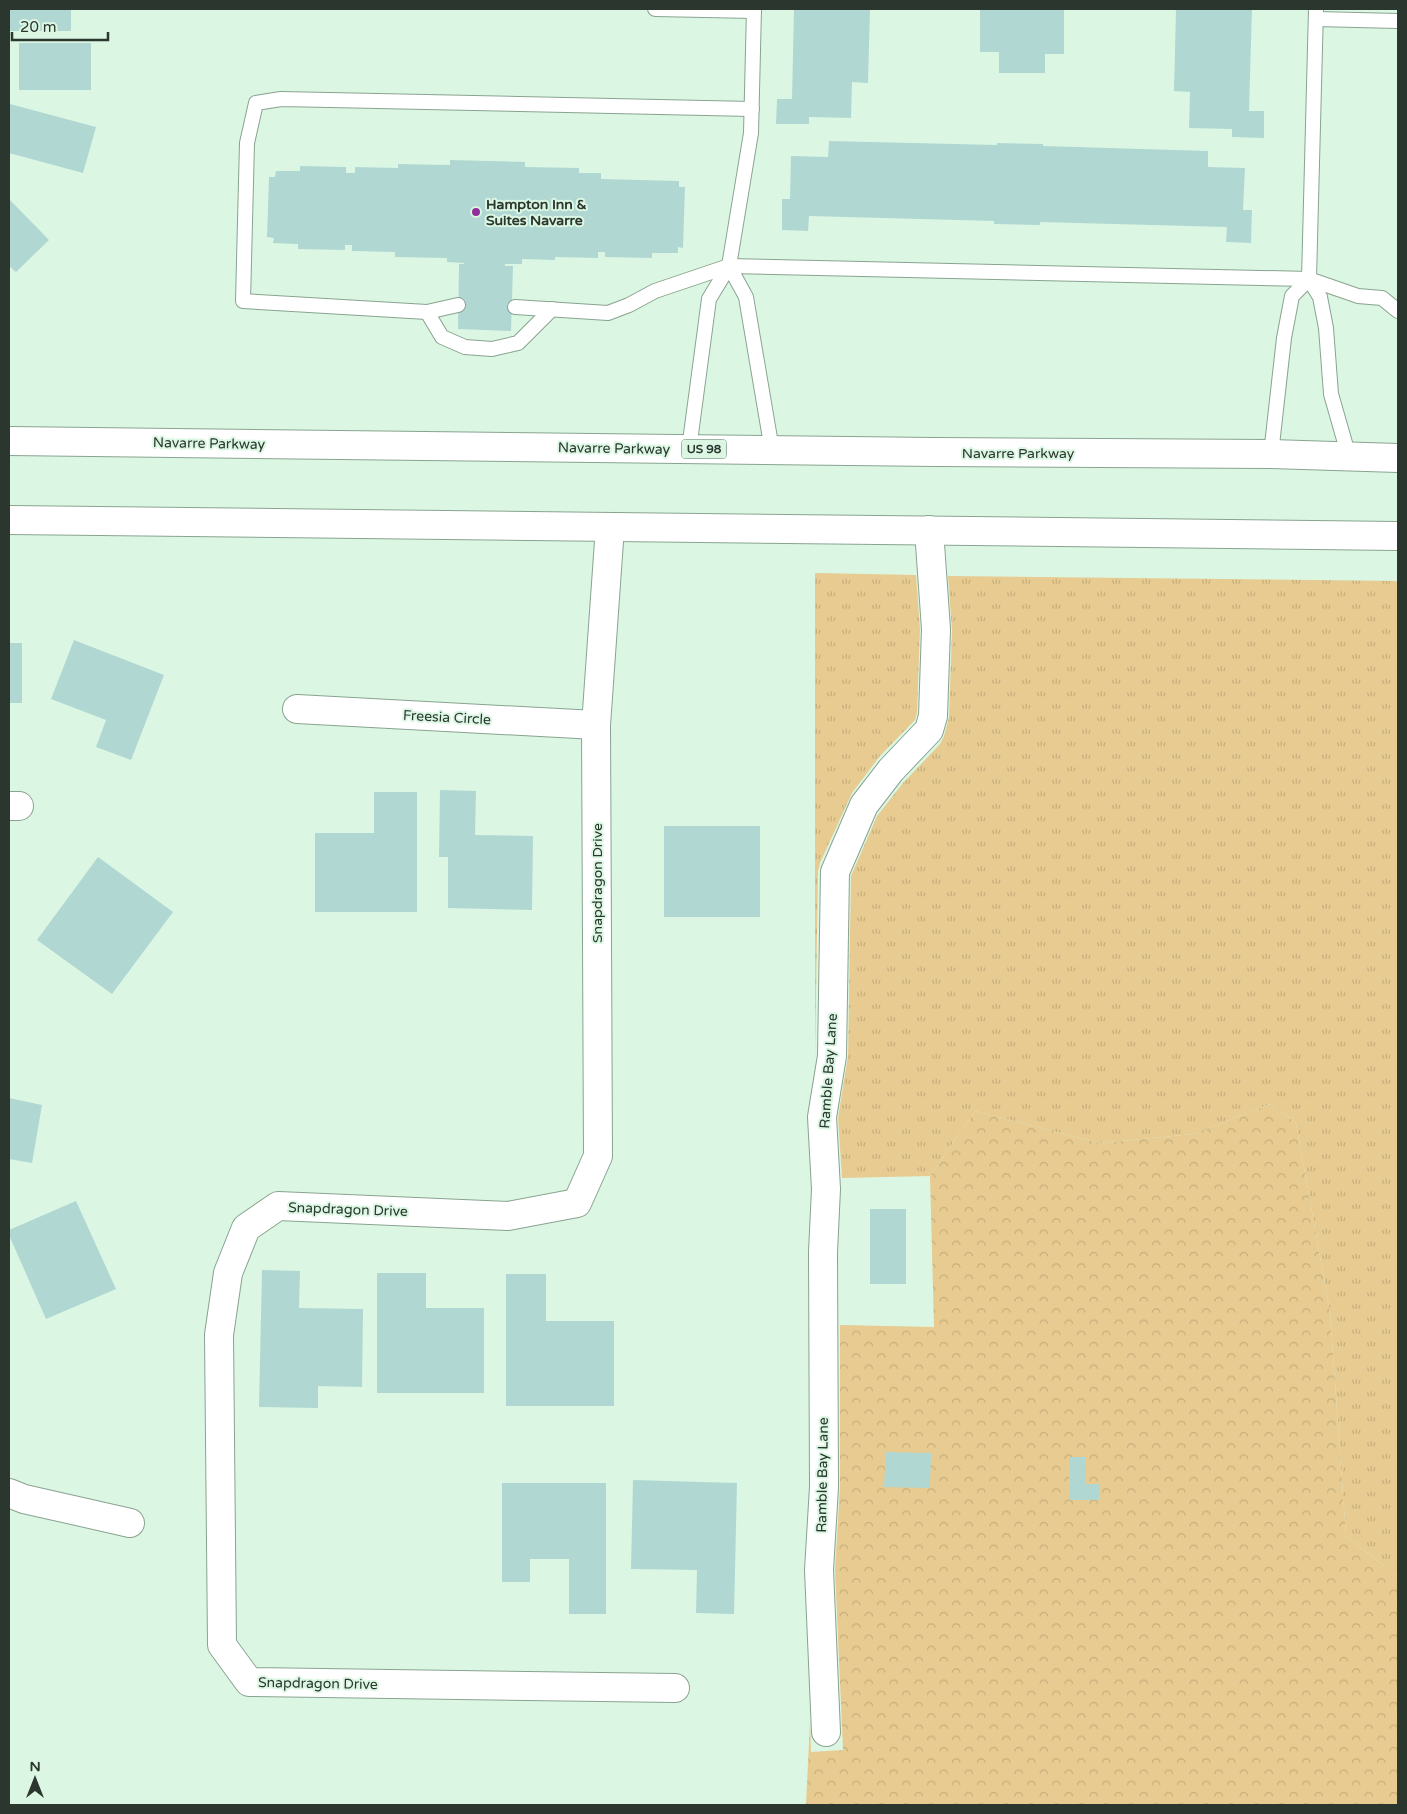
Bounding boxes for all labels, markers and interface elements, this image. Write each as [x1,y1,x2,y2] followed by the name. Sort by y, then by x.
[12,10,109,42] scale bar
[20,18,57,36] text: 20 m
[486,196,587,229] place label: Hampton Inn & Suites Navarre
[470,206,482,218] marker: Hampton Inn & Suites Navarre
[153,434,266,453] street label: Navarre Parkway
[558,439,671,458] street label: Navarre Parkway
[682,439,726,458] road number: US 98
[962,445,1075,462] street label: Navarre Parkway
[403,707,491,728] street label: Freesia Circle
[589,823,606,943] street label: Snapdragon Drive
[816,1013,841,1129] street label: Ramble Bay Lane
[288,1199,408,1220] street label: Snapdragon Drive
[813,1417,832,1533] street label: Ramble Bay Lane
[258,1674,378,1693] street label: Snapdragon Drive
[10,1754,60,1804] north arrow
[29,1758,41,1775] text: N

